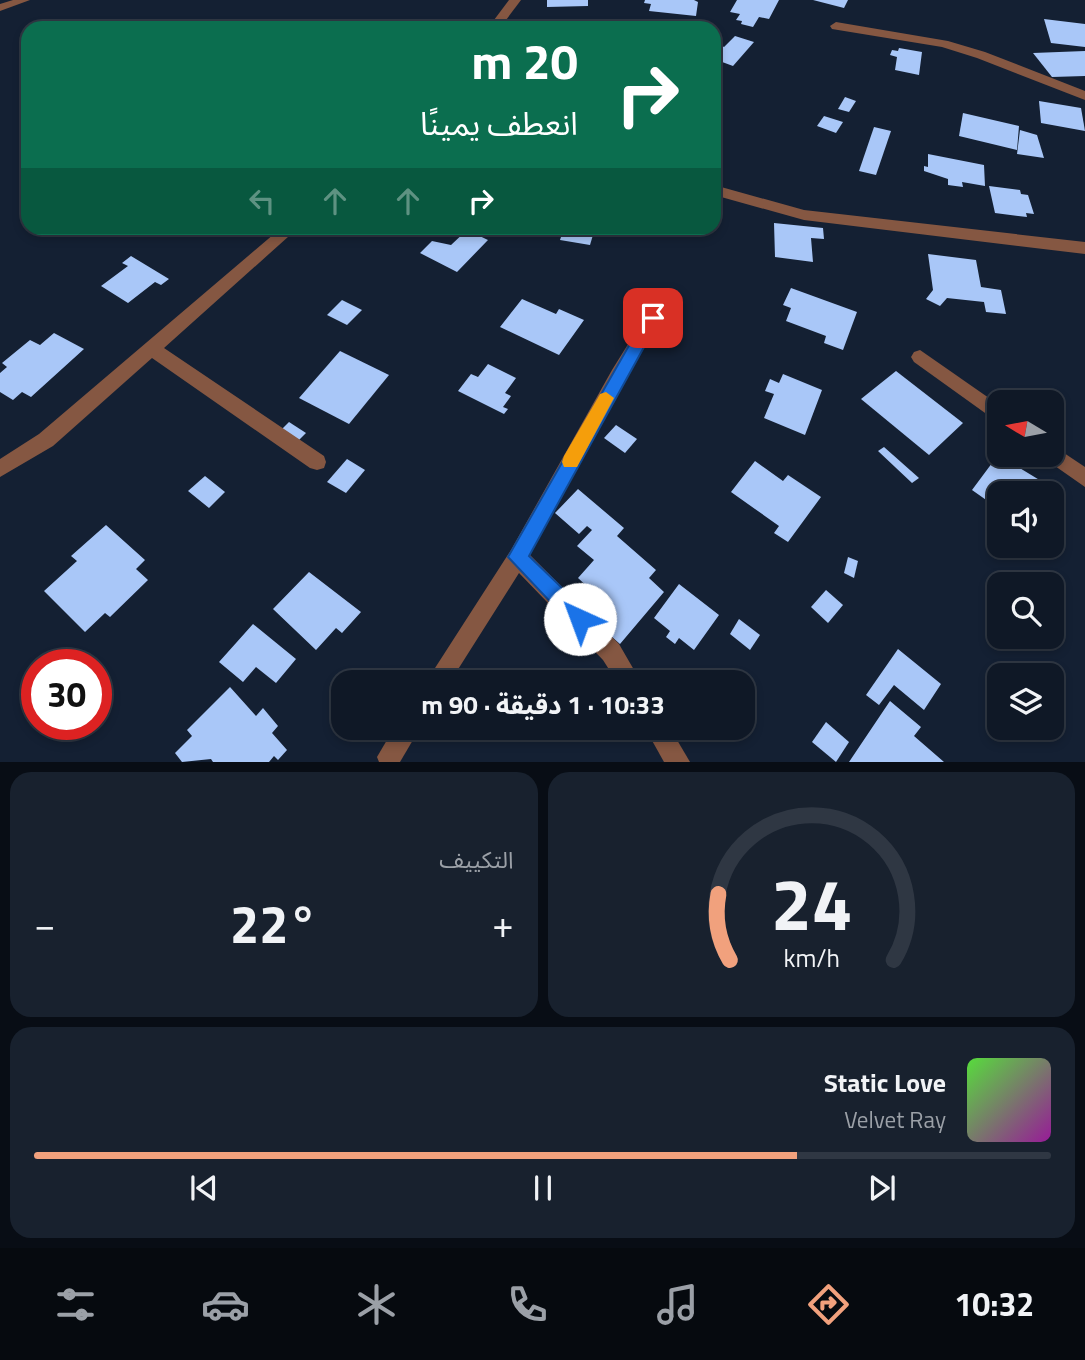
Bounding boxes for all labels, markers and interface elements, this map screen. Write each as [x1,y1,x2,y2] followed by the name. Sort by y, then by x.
[471,23,578,98] text: 20 m
[602,49,693,140] icon: right
[420,99,578,147] text: انعطف يمينًا
[243,182,281,220] icon: left
[316,182,354,220] icon: ahead
[389,182,427,220] icon: ahead
[462,182,500,220] icon: right
[623,288,683,348] pin
[634,299,672,337] icon: arrive
[987,390,1064,467] north arrow
[987,390,1064,740] map controls
[987,481,1064,558] button: sound
[987,572,1064,649] button: search
[543,582,617,656] position arrow
[21,649,112,740] speed limit sign: 30
[987,663,1064,740] button: layers
[421,685,665,724] text: 10:33 · 1 دقيقة · 90 m
[439,842,514,877] text: التكييف
[770,849,852,959] text: 24
[230,884,317,963] text: 22°
[34,895,55,953] text: −
[492,895,514,953] text: +
[783,939,840,977] text: km/h
[824,1063,946,1102] text: Static Love
[844,1102,946,1137] text: Velvet Ray
[185,1169,223,1207] icon: previous
[524,1169,562,1207] icon: pause
[863,1169,901,1207] icon: next
[51,1280,100,1329] icon: filters
[201,1280,250,1329] icon: car
[352,1280,401,1329] icon: climate
[503,1280,552,1329] icon: phone
[653,1280,702,1329] icon: music
[804,1280,853,1329] icon: directions
[954,1280,1034,1328] text: 10:32

